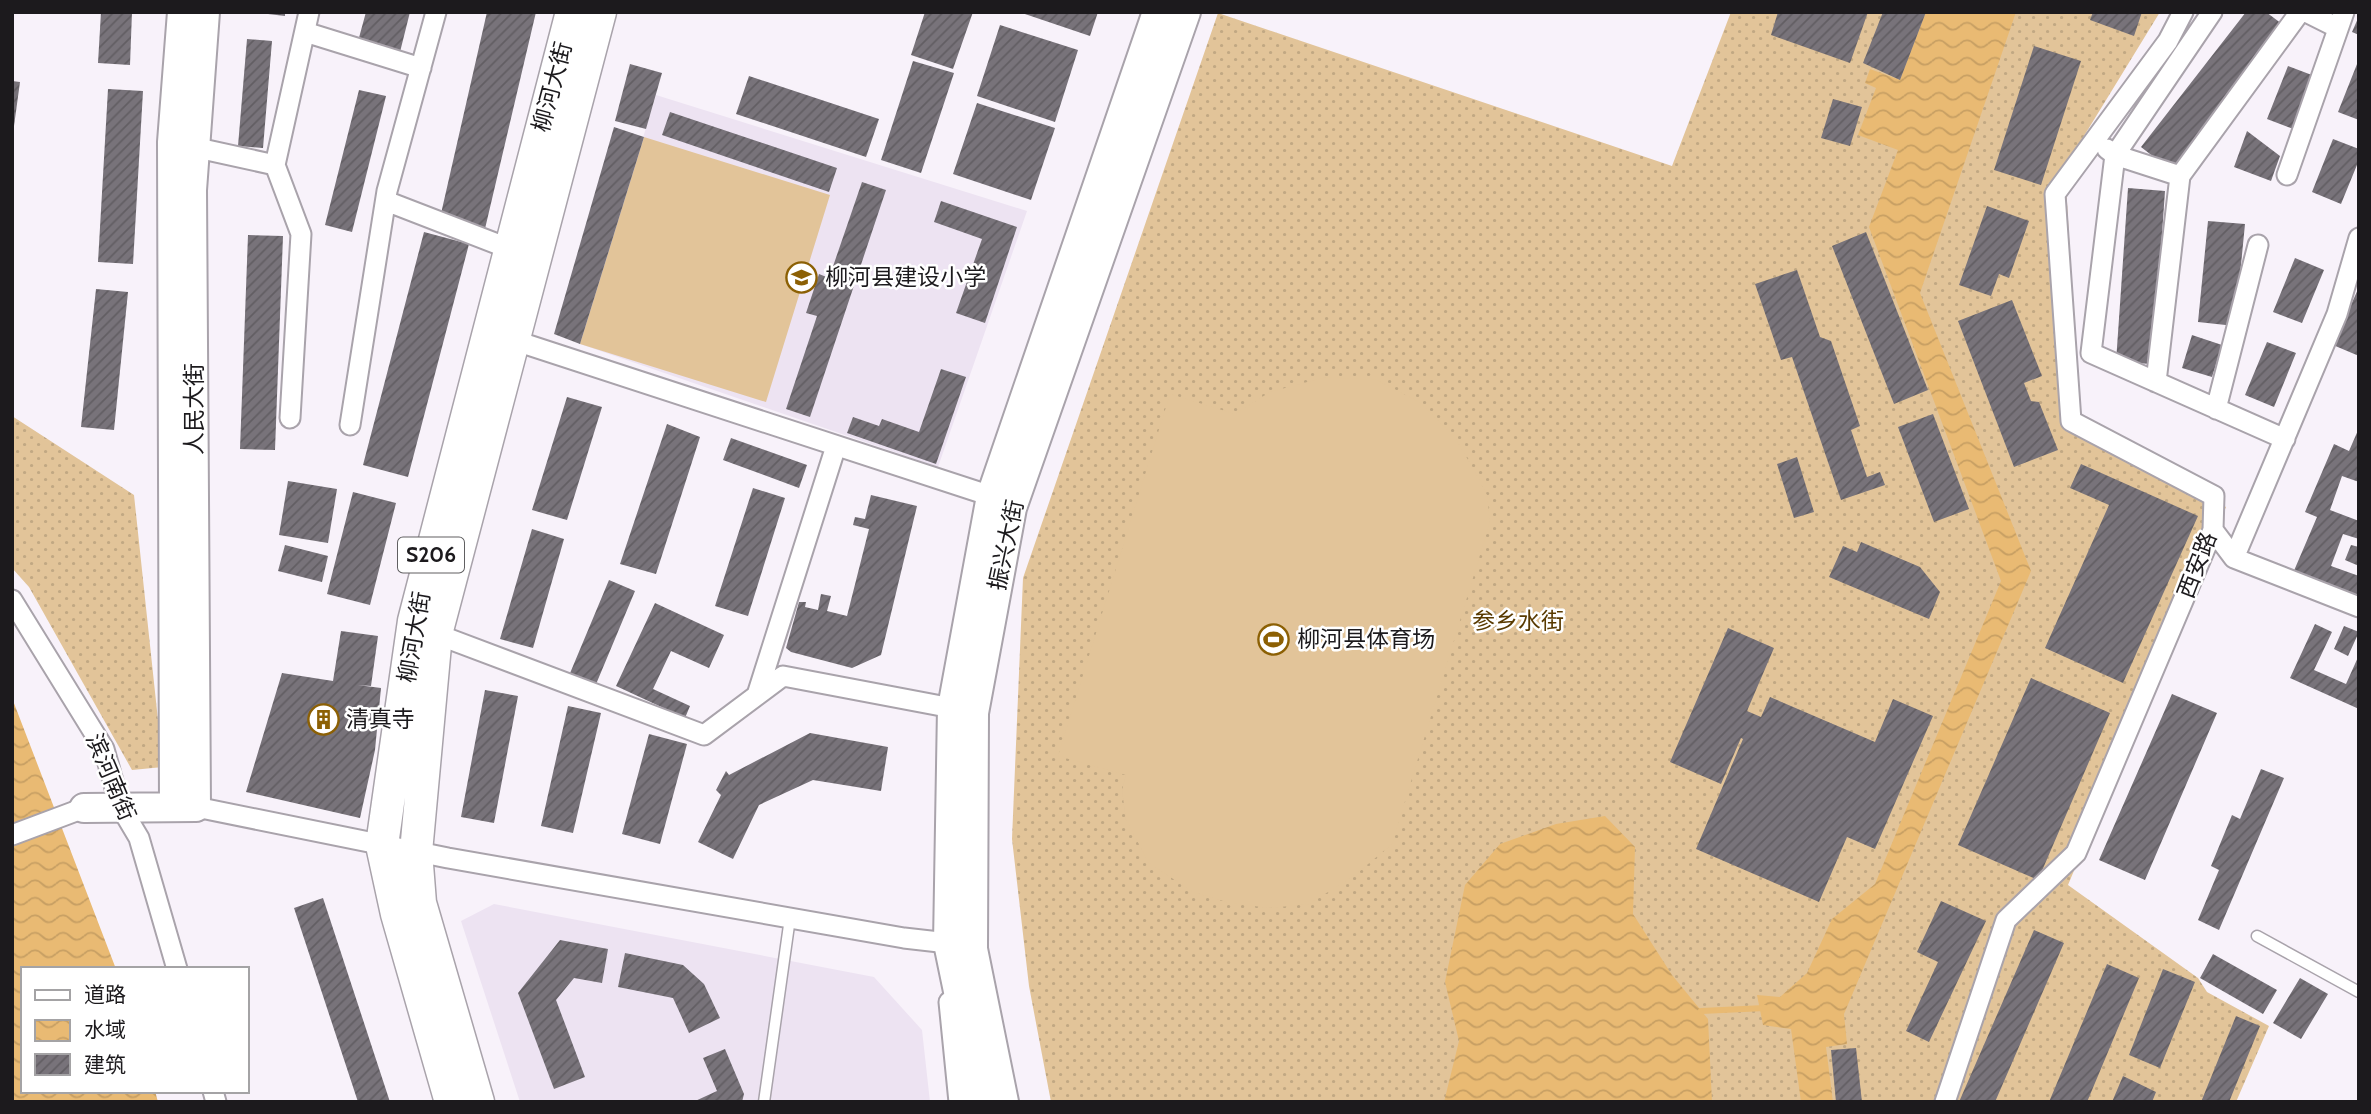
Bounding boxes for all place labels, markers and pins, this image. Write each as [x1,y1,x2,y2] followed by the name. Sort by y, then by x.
[785,260,819,294] school or university icon: 柳河县建设小学
[825,263,986,291] place label: 柳河县建设小学
[1257,622,1291,656] sports icon: 柳河县体育场
[1297,625,1435,653] place label: 柳河县体育场
[306,702,340,736] building icon: 清真寺
[346,705,415,733] place label: 清真寺

